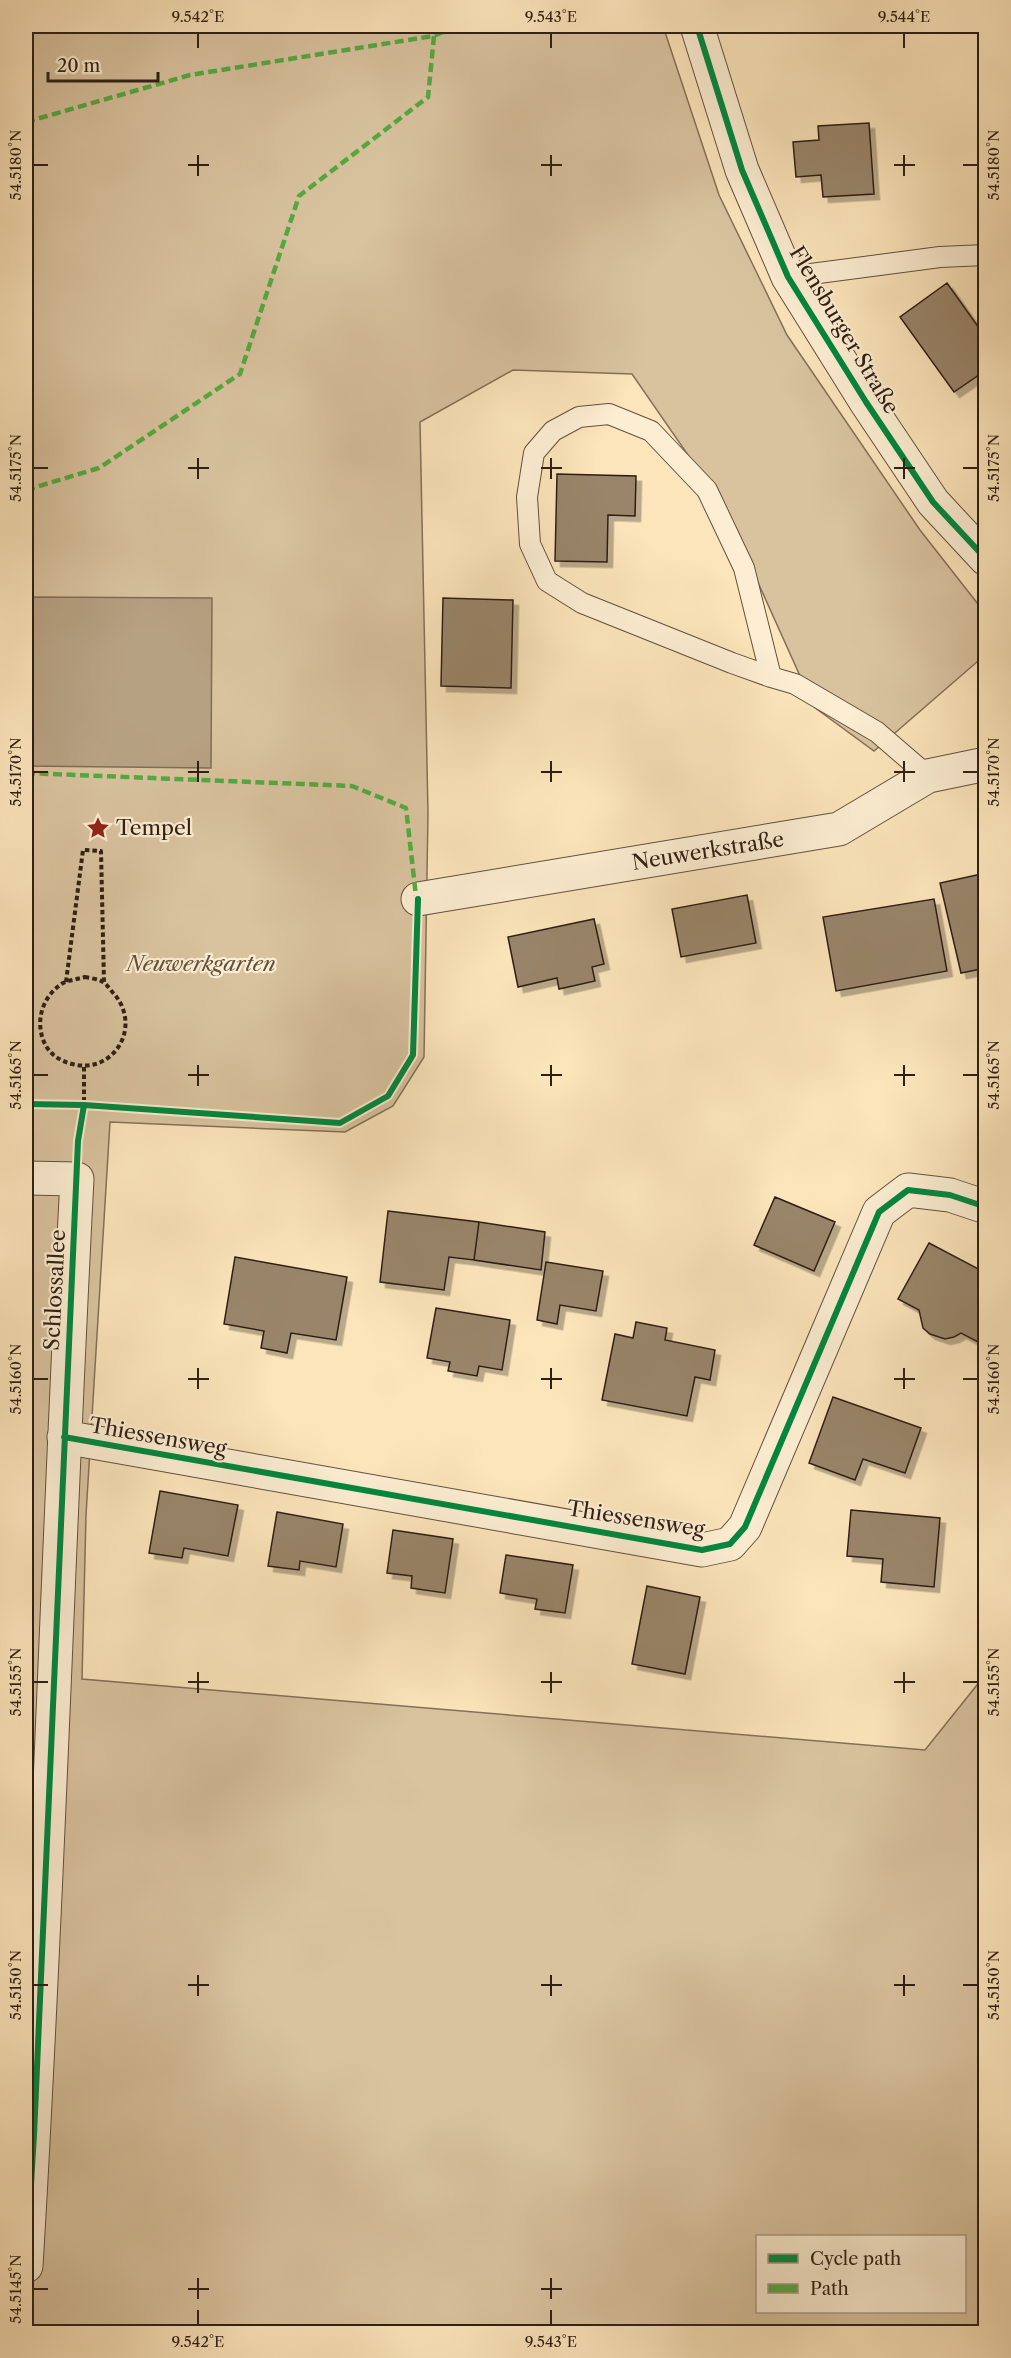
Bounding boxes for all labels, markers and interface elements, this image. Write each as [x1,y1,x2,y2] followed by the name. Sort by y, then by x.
[172,7,224,26] text: 9.542°E
[525,7,577,26] text: 9.543°E
[878,7,930,26] text: 9.544°E
[48,45,158,83] scale bar
[57,55,101,77] text: 20 m
[6,130,25,200] text: 54.5180°N
[984,130,1003,200] text: 54.5180°N
[784,241,904,418] street label: Flensburger Straße
[6,434,25,502] text: 54.5175°N
[984,434,1003,502] text: 54.5175°N
[6,737,25,807] text: 54.5170°N
[984,737,1003,807] text: 54.5170°N
[85,815,111,841] place icon: Tempel
[116,815,192,840] place label: Tempel
[630,826,786,875] street label: Neuwerkstraße
[124,951,276,976] park label: Neuwerkgarten
[6,1040,25,1110] text: 54.5165°N
[984,1040,1003,1110] text: 54.5165°N
[39,1229,70,1351] street label: Schlossallee
[6,1344,25,1414] text: 54.5160°N
[984,1344,1003,1414] text: 54.5160°N
[88,1412,230,1461] street label: Thiessensweg
[566,1495,708,1542] street label: Thiessensweg
[6,1648,25,1716] text: 54.5155°N
[984,1648,1003,1716] text: 54.5155°N
[6,1950,25,2020] text: 54.5150°N
[984,1950,1003,2020] text: 54.5150°N
[756,2235,966,2313] legend
[810,2248,901,2270] text: Cycle path
[6,2254,25,2324] text: 54.5145°N
[810,2278,849,2300] text: Path
[172,2332,224,2351] text: 9.542°E
[525,2332,577,2351] text: 9.543°E

